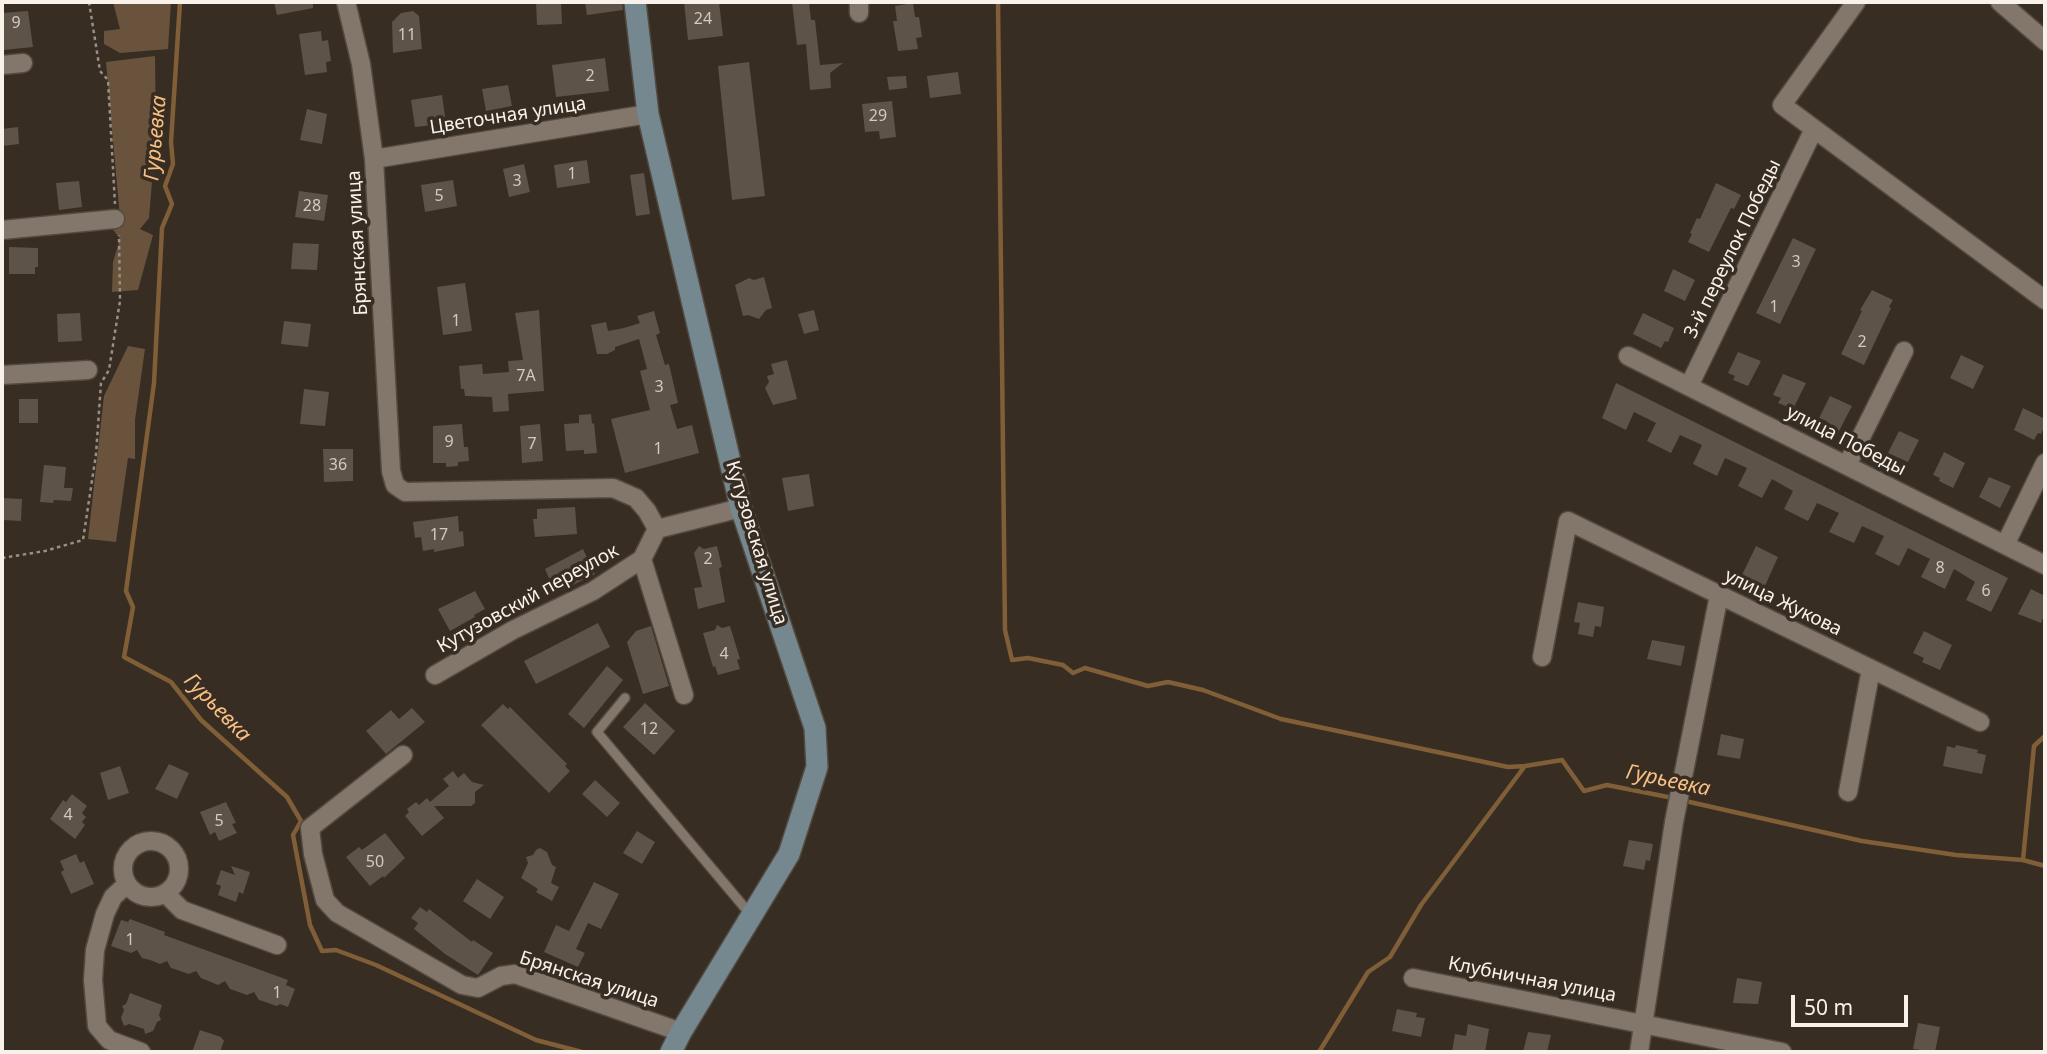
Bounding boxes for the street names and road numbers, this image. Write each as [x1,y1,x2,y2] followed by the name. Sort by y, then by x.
[428,92,588,140] street label: Цветочная улица
[1680,156,1786,342] street label: 3-й переулок Победы
[343,170,373,316] street label: Брянская улица
[1782,401,1910,481] street label: улица Победы
[720,458,792,628] street label: Кутузовская улица
[433,540,623,658] street label: Кутузовский переулок
[1721,565,1845,641] street label: улица Жукова
[516,947,662,1013] street label: Брянская улица
[1446,953,1618,1007] street label: Клубничная улица

